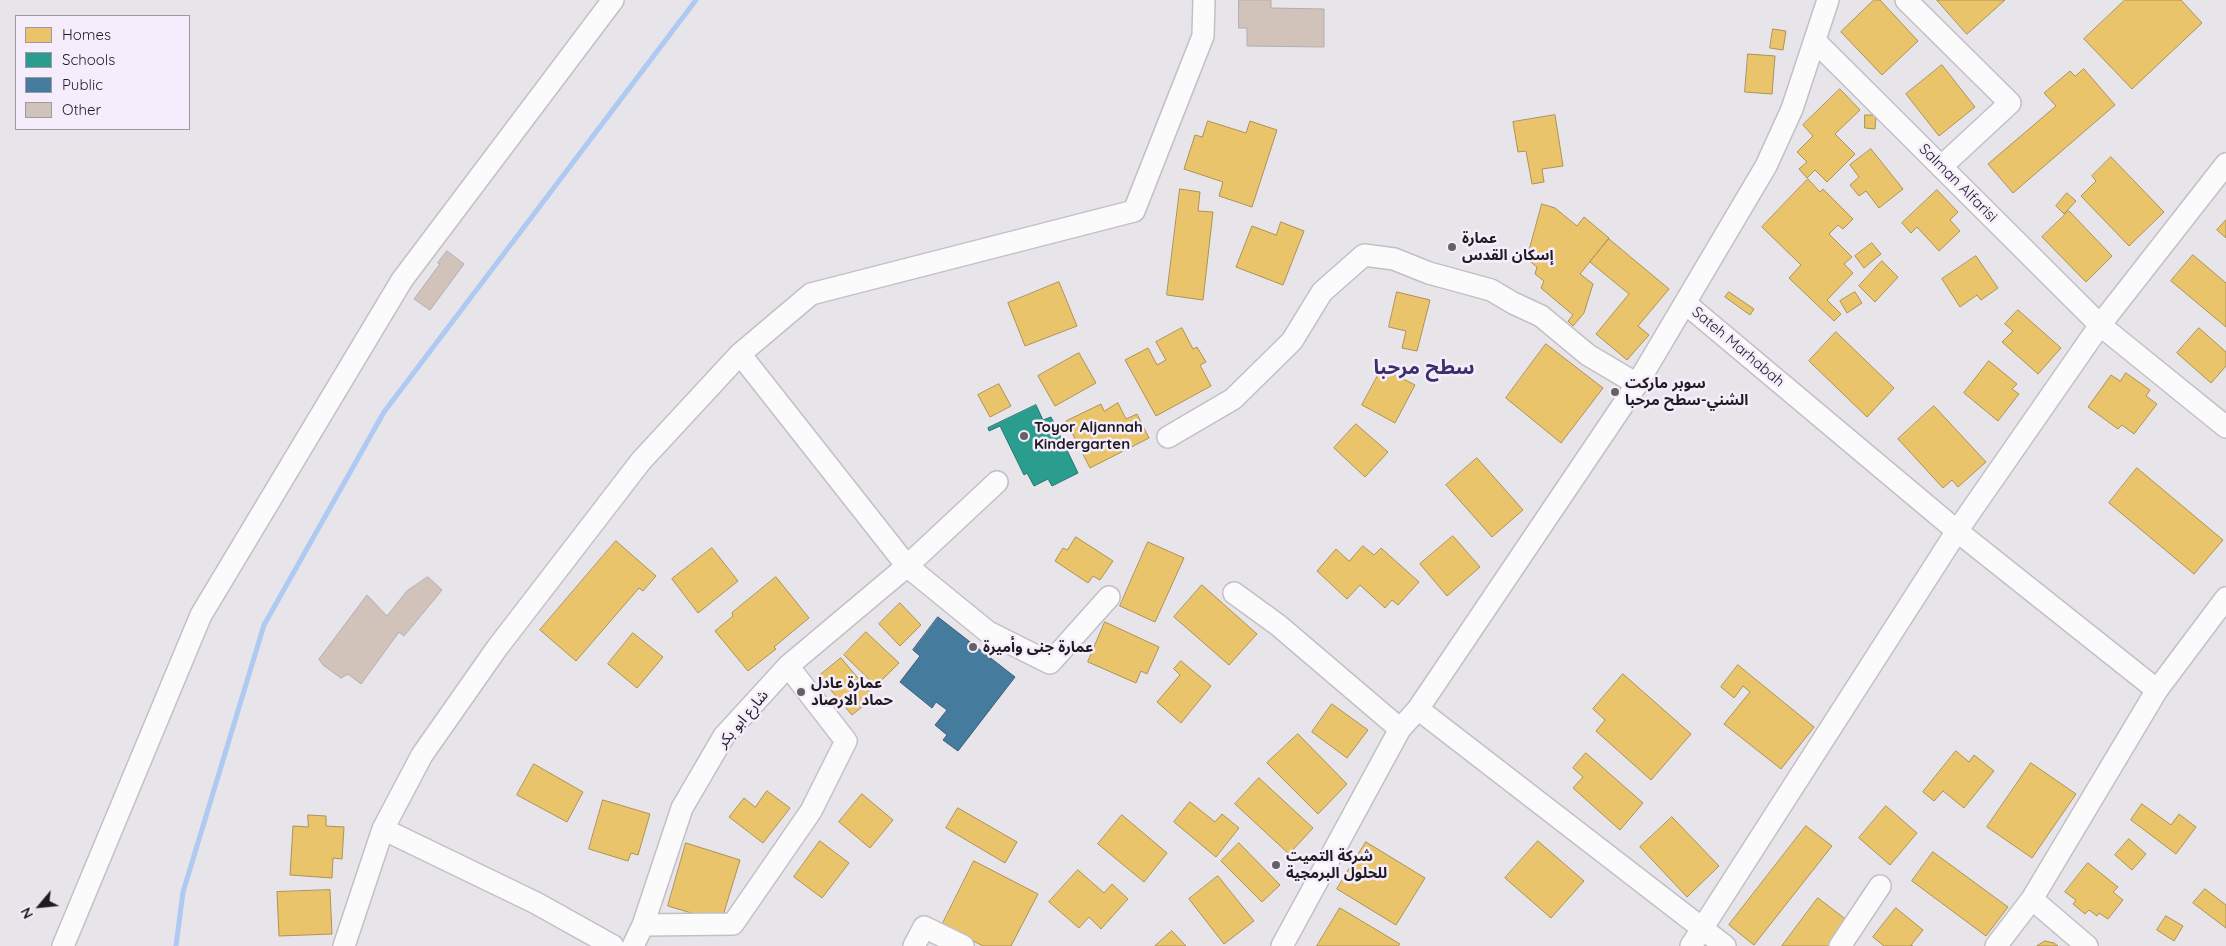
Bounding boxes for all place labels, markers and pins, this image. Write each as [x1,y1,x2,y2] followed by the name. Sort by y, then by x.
[1462,229,1554,264] place label: عمارة إسكان القدس
[1446,241,1458,253] marker: عمارة إسكان القدس
[1625,374,1748,409] place label: سوبر ماركت الشني-سطح مرحبا
[1609,386,1621,398] marker: سوبر ماركت الشني-سطح مرحبا
[1034,418,1143,453] place label: Toyor Aljannah Kindergarten
[1018,430,1030,442] marker: Toyor Aljannah Kindergarten
[983,638,1093,656] place label: عمارة جنى وأميرة
[967,641,979,653] marker: عمارة جنى وأميرة
[811,674,893,709] place label: عمارة عادل حماد الارصاد
[795,686,807,698] marker: عمارة عادل حماد الارصاد
[1286,847,1387,882] place label: شركة التميت للحلول البرمجية
[1270,859,1282,871] marker: شركة التميت للحلول البرمجية

